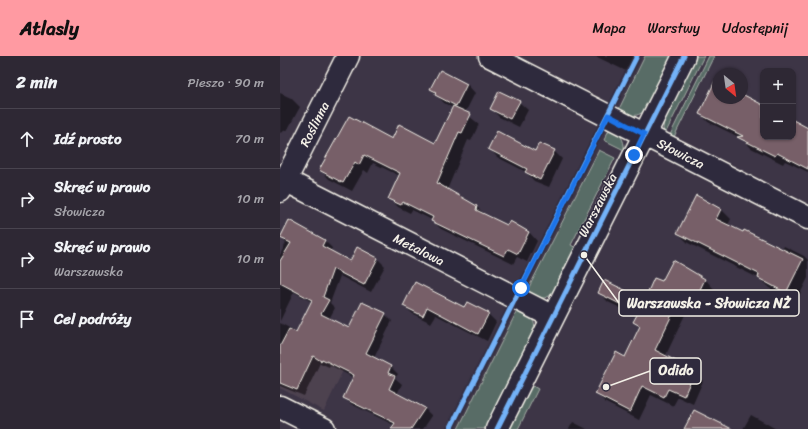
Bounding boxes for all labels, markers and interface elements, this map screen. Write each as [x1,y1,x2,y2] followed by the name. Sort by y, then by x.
[20,12,79,45] text: Atlasly
[593,16,625,41] text: Mapa
[647,16,700,41] text: Warstwy
[722,16,788,41] text: Udostępnij
[16,67,57,97] text: 2 min
[712,68,748,104] north arrow
[760,68,796,140] map controls
[760,68,796,104] button: +
[187,71,264,94] text: Pieszo · 90 m
[293,97,336,151] street label: Roślinna
[760,104,796,140] button: −
[54,126,122,152] text: Idź prosto
[235,127,264,150] text: 70 m
[16,128,38,150] icon: ahead
[653,132,709,175] street label: Słowicza
[625,146,643,164] route end
[572,169,624,241] street label: Warszawska
[54,174,150,200] text: Skręć w prawo
[237,187,264,210] text: 10 m
[16,188,38,210] icon: right
[54,200,105,223] text: Słowicza
[389,227,449,272] street label: Metalowa
[54,234,150,260] text: Skręć w prawo
[237,247,264,270] text: 10 m
[16,248,38,270] icon: right
[54,260,123,283] text: Warszawska
[512,279,530,297] route start
[619,290,799,316] callout: Warszawska - Słowicza NŻ
[627,291,792,316] text: Warszawska - Słowicza NŻ
[54,306,131,332] text: Cel podróży
[16,308,38,330] icon: arrive
[650,358,701,384] callout: Odido
[658,358,694,383] text: Odido

